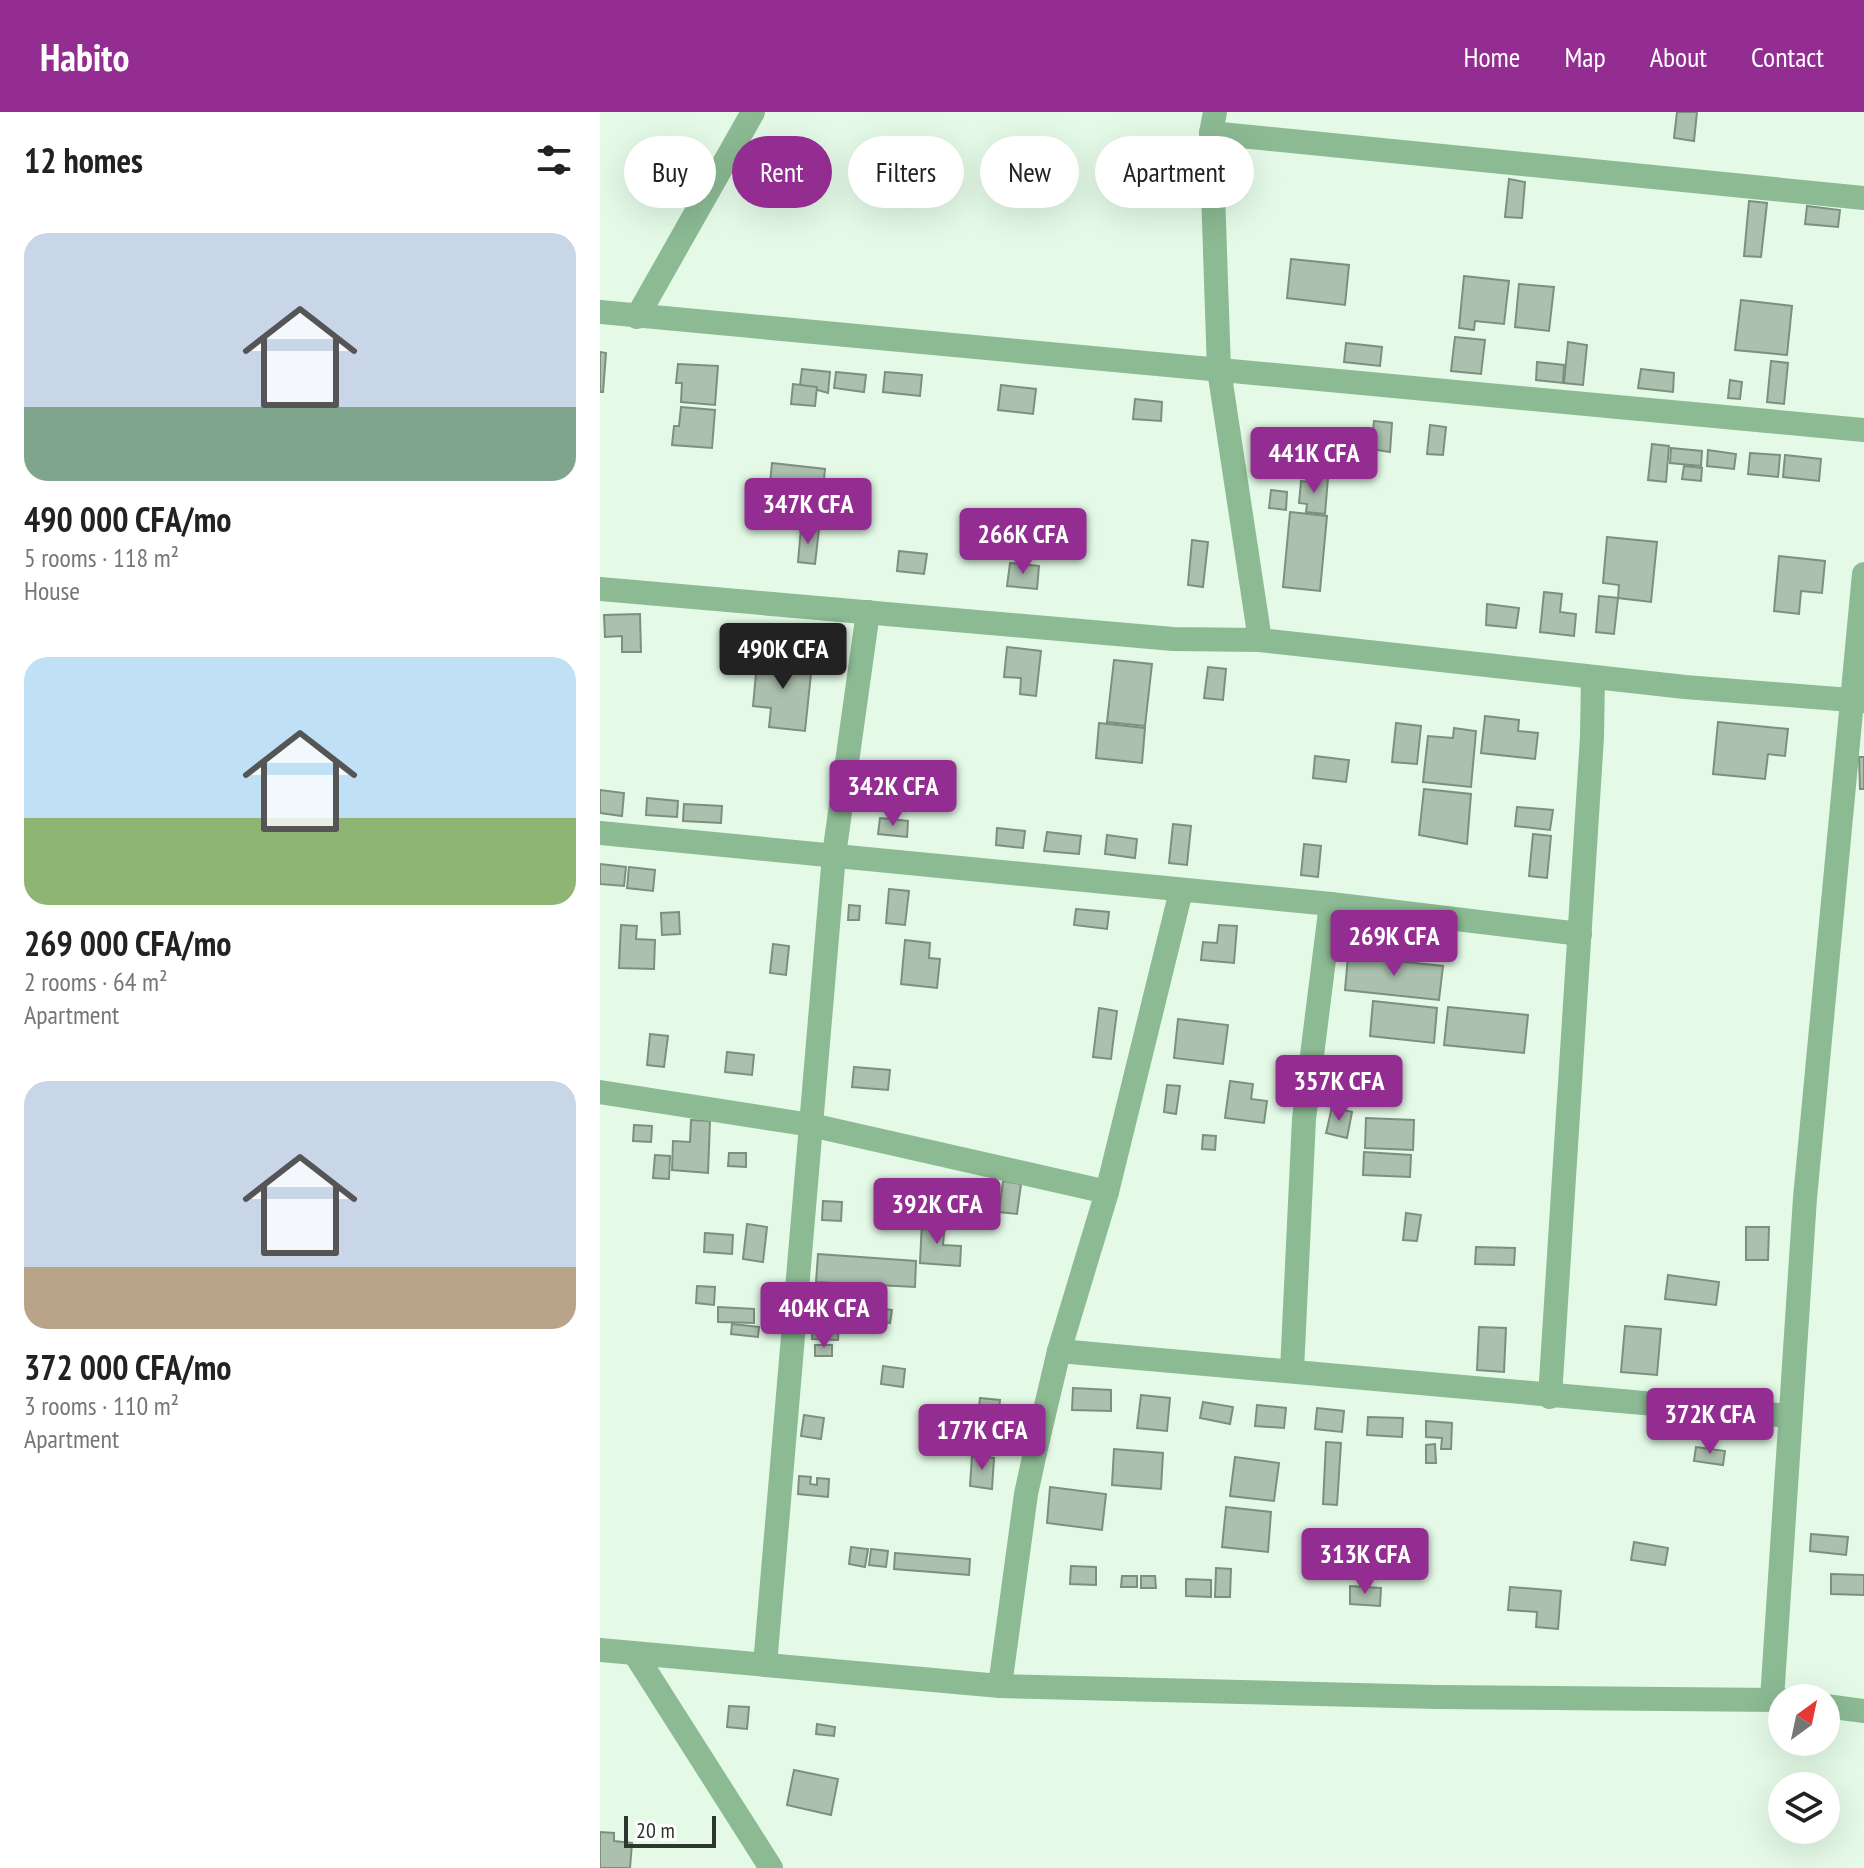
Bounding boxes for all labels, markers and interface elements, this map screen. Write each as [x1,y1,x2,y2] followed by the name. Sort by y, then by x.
[40,32,129,81] text: Habito
[1464,38,1520,75] text: Home
[1564,38,1606,75] text: Map
[1650,38,1707,75] text: About
[1751,38,1824,75] text: Contact
[624,136,716,208] chip: Buy
[732,136,832,208] chip: Rent
[848,136,964,208] chip: Filters
[980,136,1079,208] chip: New
[1095,136,1254,208] chip: Apartment
[24,138,143,182] text: 12 homes
[532,138,576,182] icon: filters
[228,285,372,429] icon: home
[1231,427,1397,495] pin: 441K CFA
[1269,436,1359,469] text: 441K CFA
[725,478,891,546] pin: 347K CFA
[763,487,853,520] text: 347K CFA
[24,497,231,541] text: 490 000 CFA/mo
[940,508,1106,576] pin: 266K CFA
[978,517,1068,550] text: 266K CFA
[24,541,179,574] text: 5 rooms · 118 m²
[24,574,80,607] text: House
[700,623,866,691] pin: 490K CFA
[738,632,828,665] text: 490K CFA
[228,709,372,853] icon: home
[810,760,976,828] pin: 342K CFA
[848,769,938,802] text: 342K CFA
[1311,910,1477,978] pin: 269K CFA
[1349,919,1439,952] text: 269K CFA
[24,921,231,965] text: 269 000 CFA/mo
[24,965,168,998] text: 2 rooms · 64 m²
[24,998,119,1031] text: Apartment
[1256,1055,1422,1123] pin: 357K CFA
[1294,1064,1384,1097] text: 357K CFA
[228,1133,372,1277] icon: home
[854,1178,1020,1246] pin: 392K CFA
[892,1187,982,1220] text: 392K CFA
[741,1282,907,1350] pin: 404K CFA
[779,1291,869,1324] text: 404K CFA
[24,1345,231,1389] text: 372 000 CFA/mo
[1627,1388,1793,1456] pin: 372K CFA
[24,1389,179,1422] text: 3 rooms · 110 m²
[1665,1397,1755,1430] text: 372K CFA
[899,1404,1065,1472] pin: 177K CFA
[937,1413,1027,1446] text: 177K CFA
[24,1422,119,1455] text: Apartment
[1282,1528,1448,1596] pin: 313K CFA
[1320,1537,1410,1570] text: 313K CFA
[1768,1684,1840,1756] north arrow
[1768,1684,1840,1844] map controls
[1768,1772,1840,1844] button: layers
[624,1812,716,1848] scale bar
[636,1816,675,1844] text: 20 m

